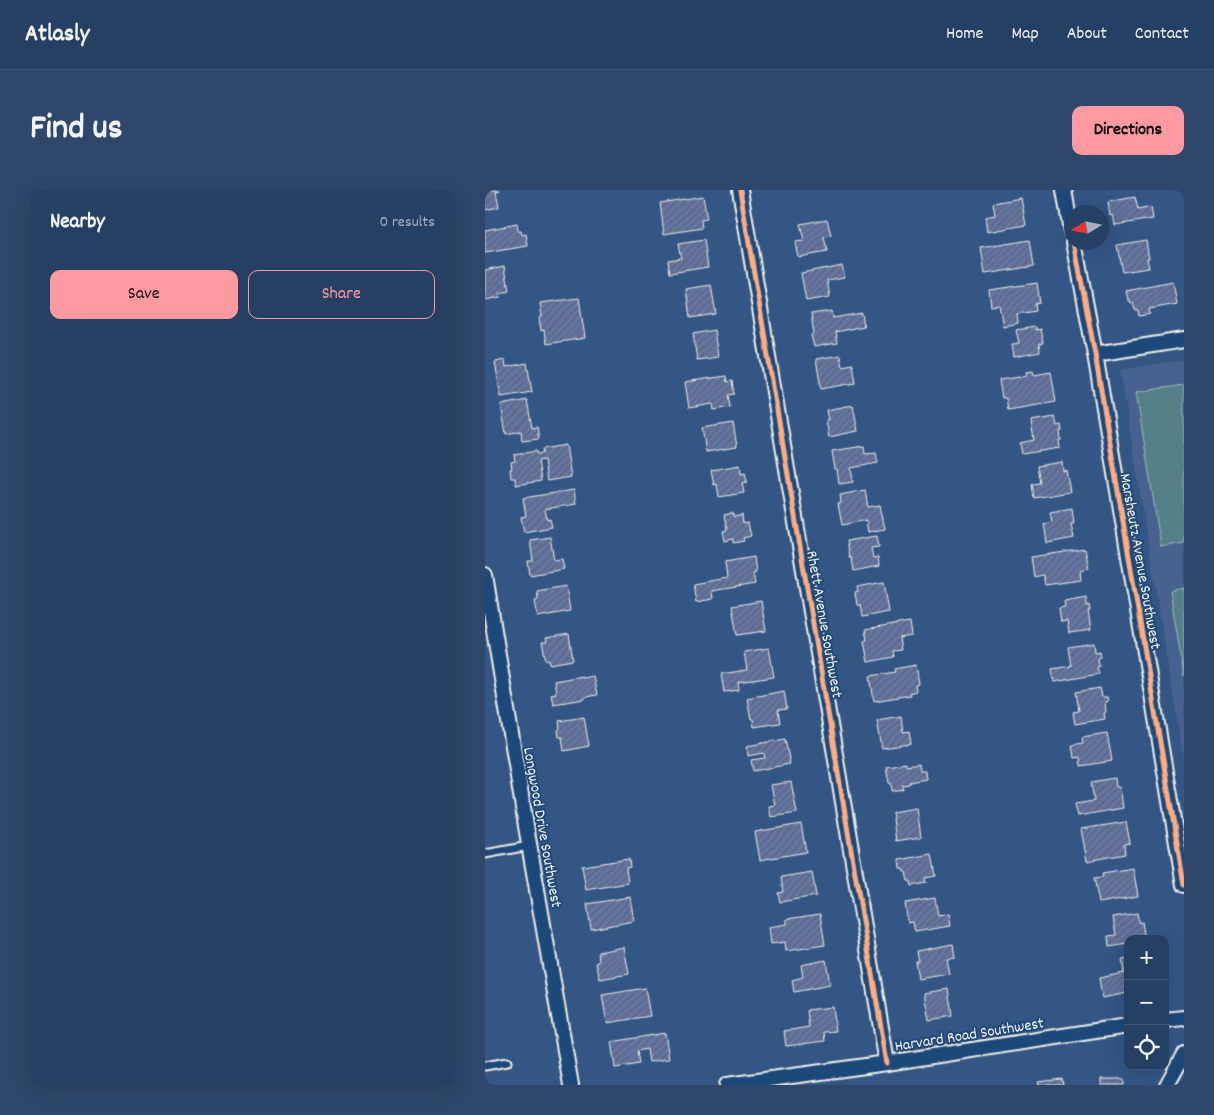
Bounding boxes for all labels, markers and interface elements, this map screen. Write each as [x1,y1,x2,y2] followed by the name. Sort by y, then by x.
[25,18,89,52] text: Atlasly
[946,22,983,47] text: Home
[1011,22,1039,47] text: Map
[1067,22,1107,47] text: About
[1135,22,1189,47] text: Contact
[30,105,122,155] text: Find us
[1072,106,1184,155] button: Directions
[1064,205,1109,250] north arrow
[50,208,105,238] text: Nearby
[380,211,435,234] text: 0 results
[50,270,238,319] button: Save
[248,270,435,319] button: Share
[1113,472,1166,651] street label: Marsheutz Avenue Southwest
[799,549,848,700] street label: Rhett Avenue Southwest
[516,745,567,910] street label: Longwood Drive Southwest
[1124,935,1169,1070] map controls
[1124,935,1169,980] button: +
[1124,980,1169,1025] button: −
[893,1012,1046,1059] street label: Harvard Road Southwest
[1124,1025,1169,1070] button: locate

